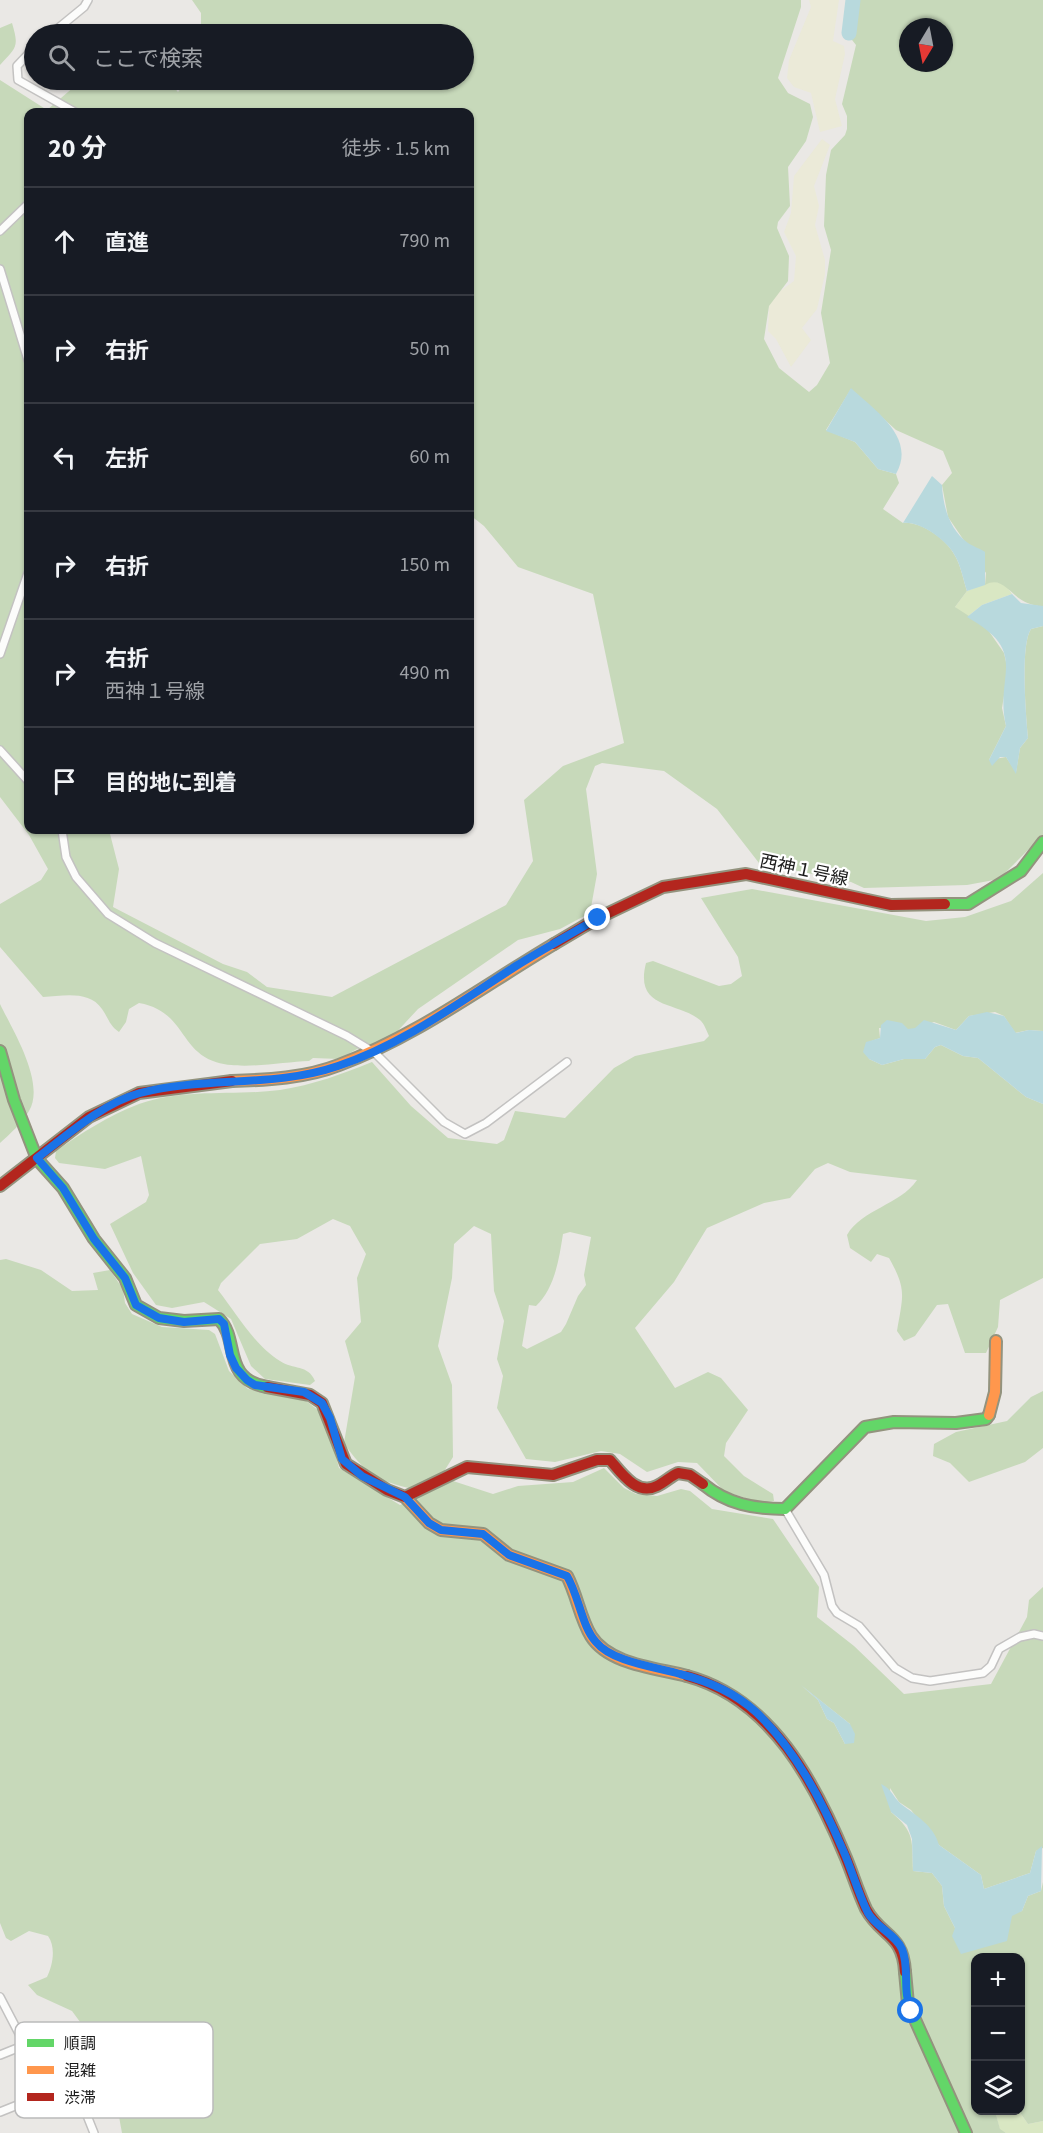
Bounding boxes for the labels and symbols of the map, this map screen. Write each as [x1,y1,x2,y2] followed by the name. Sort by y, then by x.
[899,18,953,72] north arrow
[757,849,851,892] street label: 西神１号線
[584,904,610,930] route end
[897,1997,923,2023] route start
[15,2022,213,2118] legend
[64,2033,96,2055] text: 順調
[64,2060,96,2082] text: 混雑
[64,2087,96,2109] text: 渋滞

